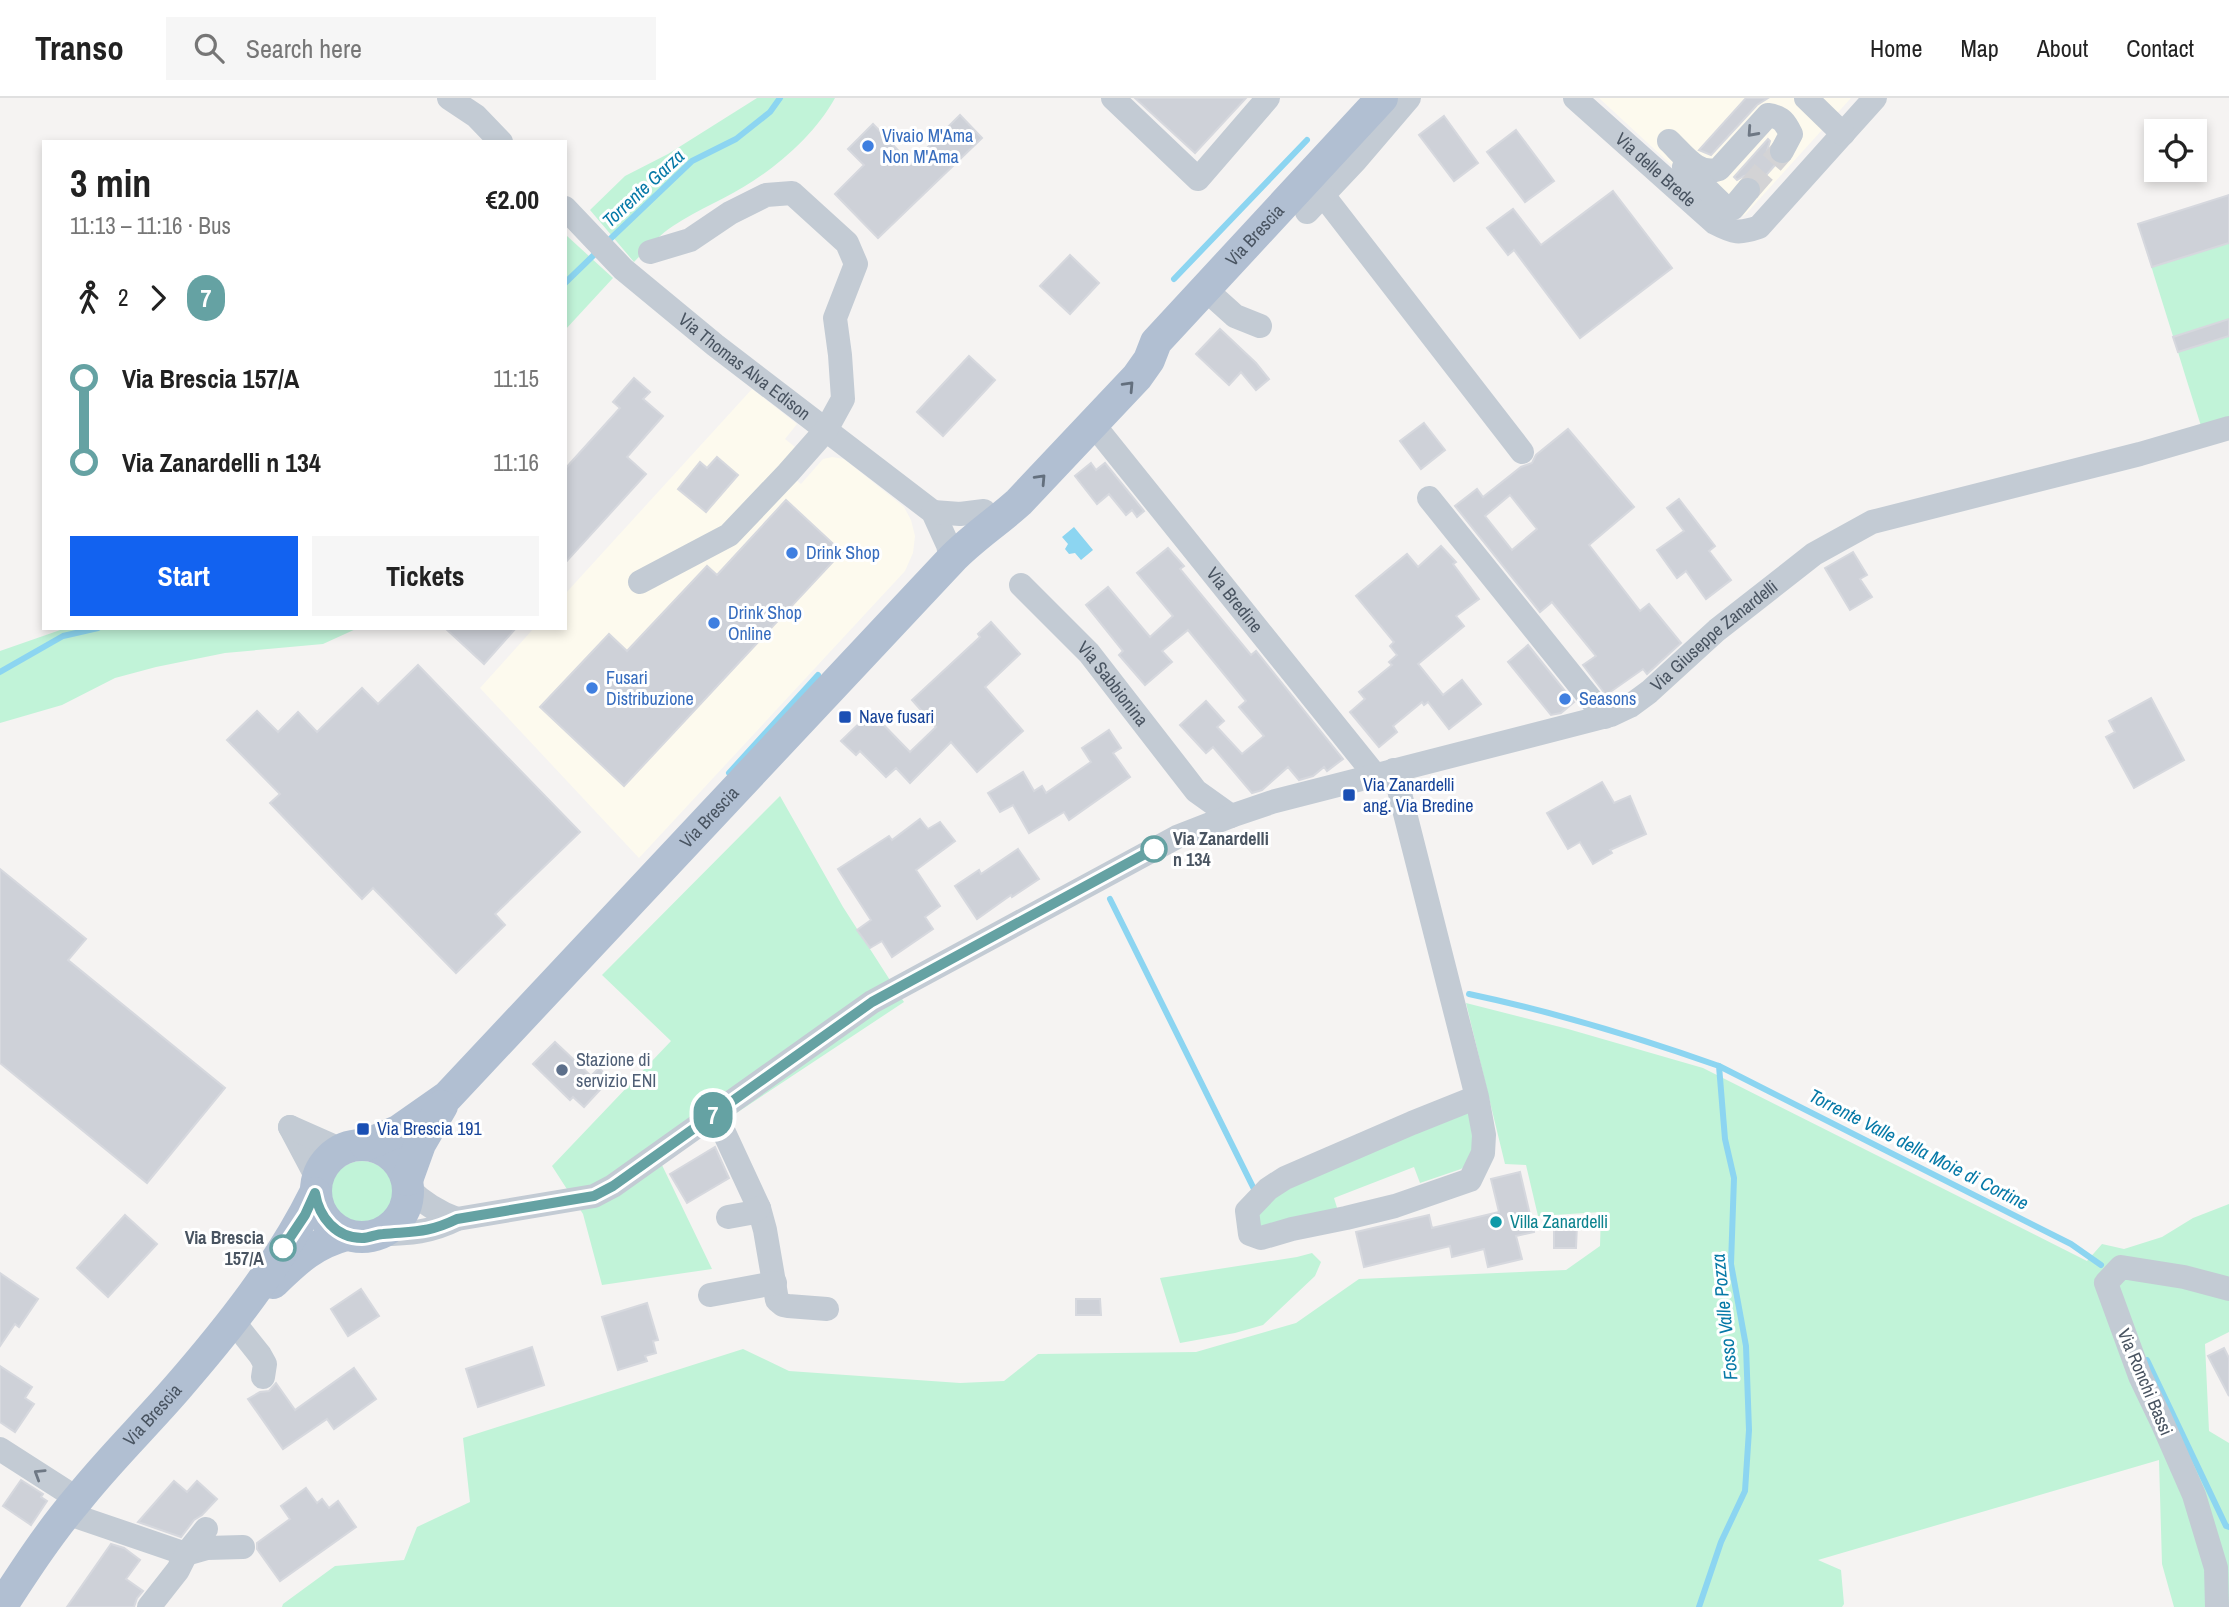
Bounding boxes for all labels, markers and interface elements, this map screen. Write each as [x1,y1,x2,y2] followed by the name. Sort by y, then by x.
[166,17,656,80] search box
[35,26,124,70] text: Transo
[190,29,228,67] icon: search
[246,31,362,66] text: Search here
[1870,32,1922,64] text: Home
[1960,32,1999,64] text: Map
[2037,32,2088,64] text: About
[2126,32,2194,64] text: Contact
[2144,119,2207,182] map controls
[2144,119,2207,182] button: locate
[882,123,973,169] place label: Vivaio M'Ama Non M'Ama
[1748,124,1761,137] one-way arrow
[1610,127,1702,212] street label: Via delle Brede
[860,138,876,154] marker: Vivaio M'Ama Non M'Ama
[596,143,690,233] water label: Torrente Garza
[70,158,151,209] text: 3 min
[486,182,539,217] text: €2.00
[1219,198,1290,271] street label: Via Brescia
[70,210,231,241] text: 11:13 – 11:16 · Bus
[70,279,108,317] icon: walk
[139,279,177,317] icon: forward
[118,282,129,313] text: 2
[201,282,211,314] text: 7
[673,307,816,426] street label: Via Thomas Alva Edison
[122,361,299,396] text: Via Brescia 157/A
[493,363,539,394] text: 11:15
[1120,381,1133,394] one-way arrow
[122,445,321,480] text: Via Zanardelli n 134
[493,447,539,478] text: 11:16
[1033,474,1045,487] one-way arrow
[70,536,298,616] button: Start
[312,536,539,616] button: Tickets
[806,540,880,565] place label: Drink Shop
[784,545,800,561] marker: Drink Shop
[1201,562,1269,638] street label: Via Bredine
[1645,574,1783,697] street label: Via Giuseppe Zanardelli
[728,600,802,646] place label: Drink Shop Online
[706,615,722,631] marker: Drink Shop Online
[1072,635,1154,731] street label: Via Sabbionina
[606,665,694,711] place label: Fusari Distribuzione
[584,680,600,696] marker: Fusari Distribuzione
[1579,686,1636,711] place label: Seasons
[1557,691,1573,707] marker: Seasons
[859,704,934,729] place label: Nave fusari
[837,709,853,725] marker: Nave fusari
[1363,772,1474,818] place label: Via Zanardelli ang. Via Bredine
[674,781,744,853] street label: Via Brescia
[1341,787,1357,803] marker: Via Zanardelli ang. Via Bredine
[1173,826,1269,872] place label: Via Zanardelli n 134
[1141,836,1167,862] marker: Via Zanardelli n 134
[576,1047,656,1093] place label: Stazione di servizio ENI
[554,1062,570,1078] marker: Stazione di servizio ENI
[1805,1082,2033,1216] water label: Torrente Valle della Moie di Cortine
[690,1092,736,1138] line badge: 7
[708,1099,718,1131] text: 7
[377,1116,483,1141] place label: Via Brescia 191
[355,1121,371,1137] marker: Via Brescia 191
[1510,1209,1608,1234] place label: Villa Zanardelli
[1488,1214,1504,1230] marker: Villa Zanardelli
[185,1225,265,1271] place label: Via Brescia 157/A
[270,1235,296,1261] marker: Via Brescia 157/A
[1704,1252,1744,1382] water label: Fosso Valle Pozza
[2112,1325,2179,1439] street label: Via Ronchi Bassi
[117,1378,187,1451] street label: Via Brescia
[33,1470,46,1483] one-way arrow

